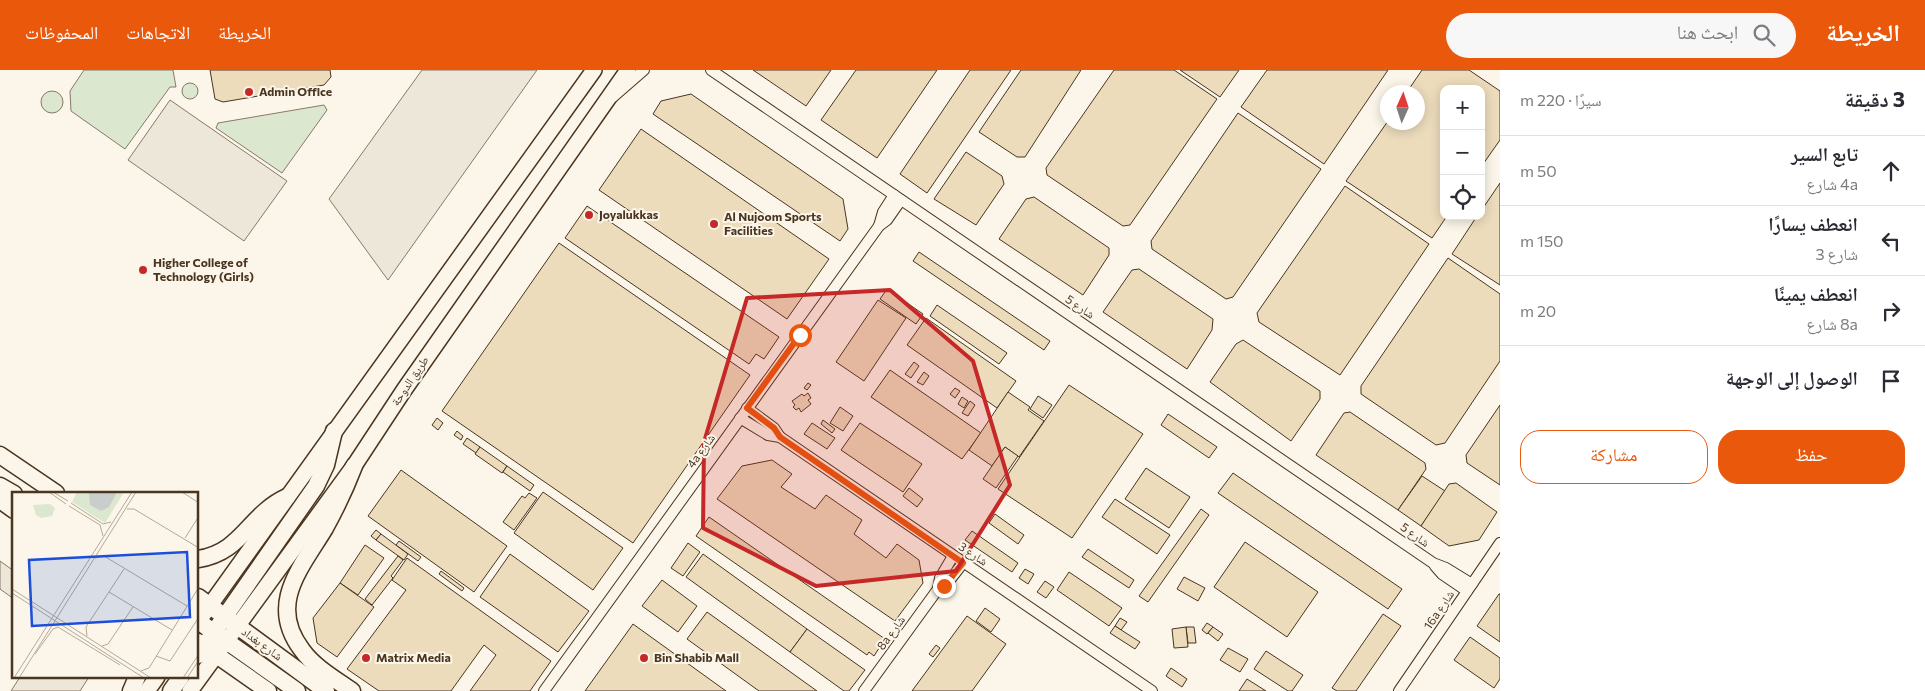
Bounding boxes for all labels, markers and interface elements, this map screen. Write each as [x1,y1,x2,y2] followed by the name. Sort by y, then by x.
[1446,13,1796,58] search box
[1826,17,1900,46] text: الخريطة
[1677,20,1738,43] text: ابحث هنا
[25,21,98,43] text: المحفوظات
[126,21,190,43] text: الاتجاهات
[218,21,271,43] text: الخريطة
[1750,21,1778,49] icon: search
[259,84,332,98] place label: Admin Office
[1380,85,1425,130] north arrow
[1440,85,1485,220] map controls
[1440,85,1485,130] button: +
[243,86,255,98] marker: Admin Office
[1845,86,1905,111] text: 3 دقيقة
[1520,90,1602,109] text: سيرًا · 220 m
[1440,130,1485,175] button: −
[1791,142,1858,165] text: تابع السير
[1877,157,1905,185] icon: ahead
[1520,161,1557,180] text: 50 m
[1807,174,1858,193] text: 4a شارع
[1440,175,1485,220] button: locate
[599,207,659,222] place label: Joyalukkas
[583,209,595,221] marker: Joyalukkas
[724,209,822,237] place label: Al Nujoom Sports Facilities
[1768,212,1858,235] text: انعطف يسارًا
[708,218,720,230] marker: Al Nujoom Sports Facilities
[1877,227,1905,255] icon: left
[1520,231,1564,250] text: 150 m
[1815,244,1858,263] text: شارع 3
[153,255,254,283] place label: Higher College of Technology (Girls)
[137,264,149,276] marker: Higher College of Technology (Girls)
[1774,282,1858,305] text: انعطف يمينًا
[1062,291,1098,323] street label: شارع 5
[1877,297,1905,325] icon: right
[1520,301,1556,320] text: 20 m
[1806,314,1858,333] text: 8a شارع
[789,324,812,347] route start
[388,353,432,409] street label: طريق الدوحة
[1726,366,1858,389] text: الوصول إلى الوجهة
[1877,367,1905,395] icon: arrive
[1520,430,1708,484] button: مشاركة
[1718,430,1905,484] button: حفظ
[683,431,719,471] street label: 4a شارع
[12,492,199,678] inset map
[1397,519,1433,551] street label: شارع 5
[955,538,991,570] street label: شارع 3
[933,575,956,598] route end
[1420,587,1458,633] street label: 16a شارع
[873,613,909,653] street label: 8a شارع
[238,624,286,664] street label: شارع بغداد
[376,650,451,664] place label: Matrix Media
[654,650,739,664] place label: Bin Shabib Mall
[360,652,372,664] marker: Matrix Media
[638,652,650,664] marker: Bin Shabib Mall

